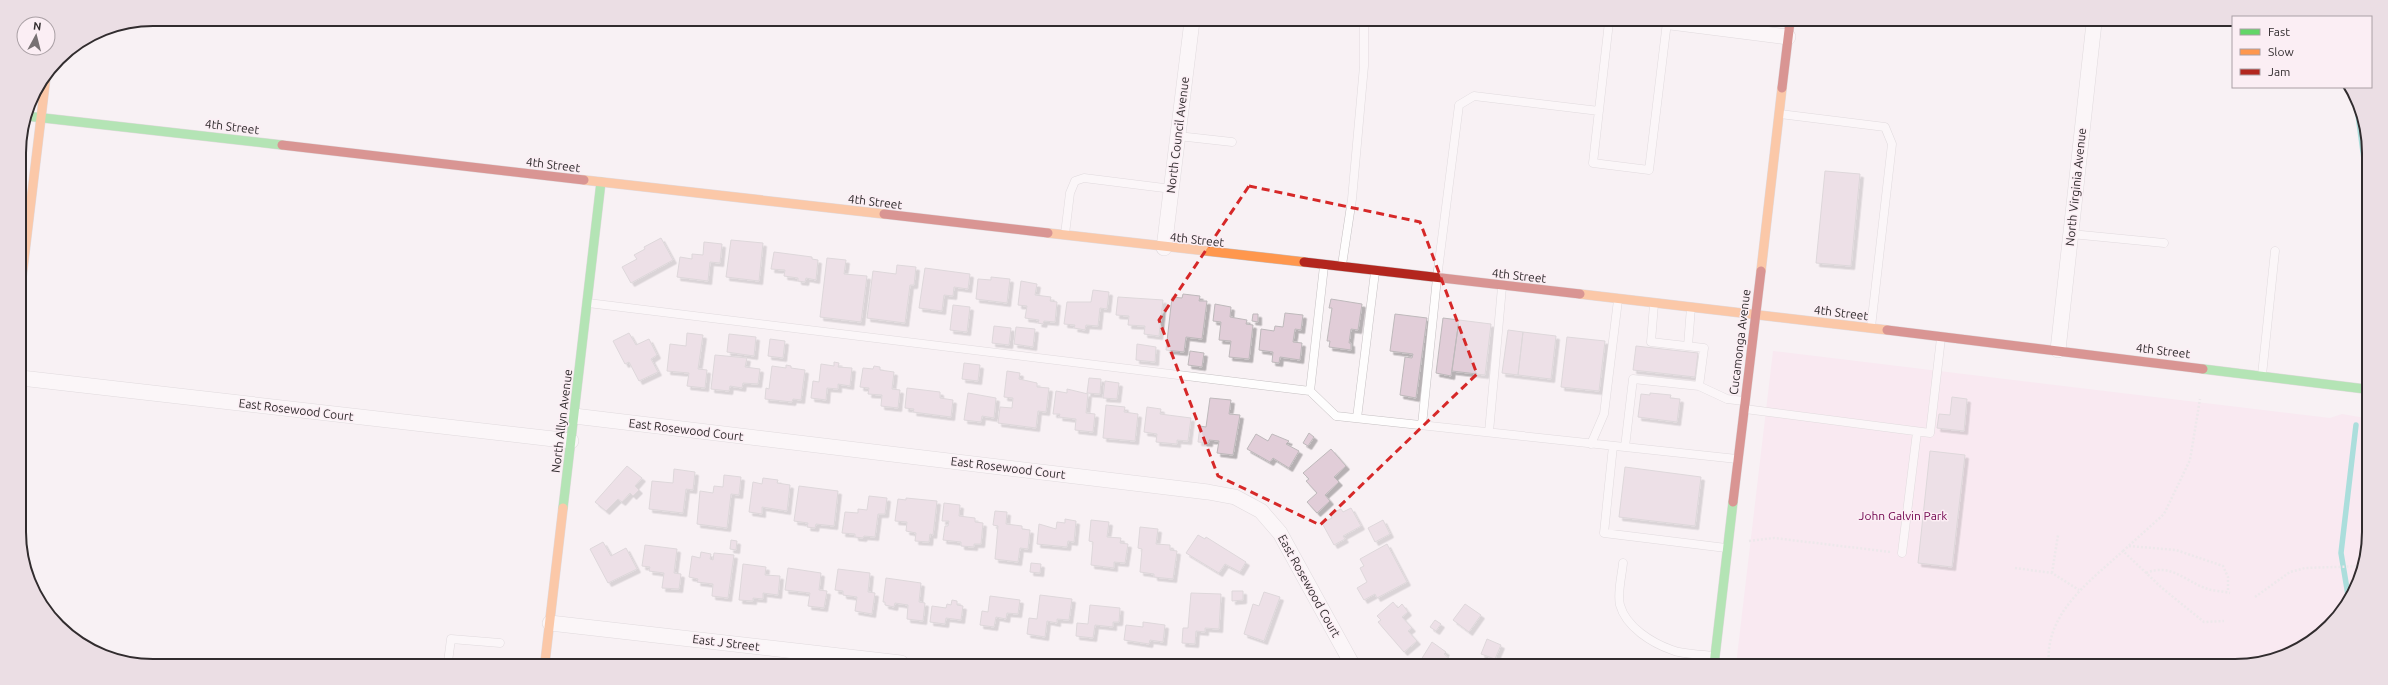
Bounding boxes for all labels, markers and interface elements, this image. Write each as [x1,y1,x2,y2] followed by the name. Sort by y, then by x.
[16,16,56,56] north arrow
[2232,16,2372,88] legend
[32,20,42,33] text: N
[2268,25,2290,38] text: Fast
[2268,45,2294,58] text: Slow
[2268,65,2290,78] text: Jam
[1164,76,1191,194] street label: North Council Avenue
[204,117,260,136] street label: 4th Street
[2063,127,2088,247] street label: North Virginia Avenue
[525,155,581,174] street label: 4th Street
[847,192,903,211] street label: 4th Street
[1169,230,1225,249] street label: 4th Street
[1491,266,1547,285] street label: 4th Street
[1727,288,1752,395] street label: Cucamonga Avenue
[1813,303,1869,322] street label: 4th Street
[2135,341,2191,360] street label: 4th Street
[549,368,574,474] street label: North Allyn Avenue
[238,396,354,423] street label: East Rosewood Court
[628,416,744,443] street label: East Rosewood Court
[950,454,1066,481] street label: East Rosewood Court
[1859,509,1947,522] park label: John Galvin Park
[1276,532,1343,640] street label: East Rosewood Court
[692,632,761,653] street label: East J Street

